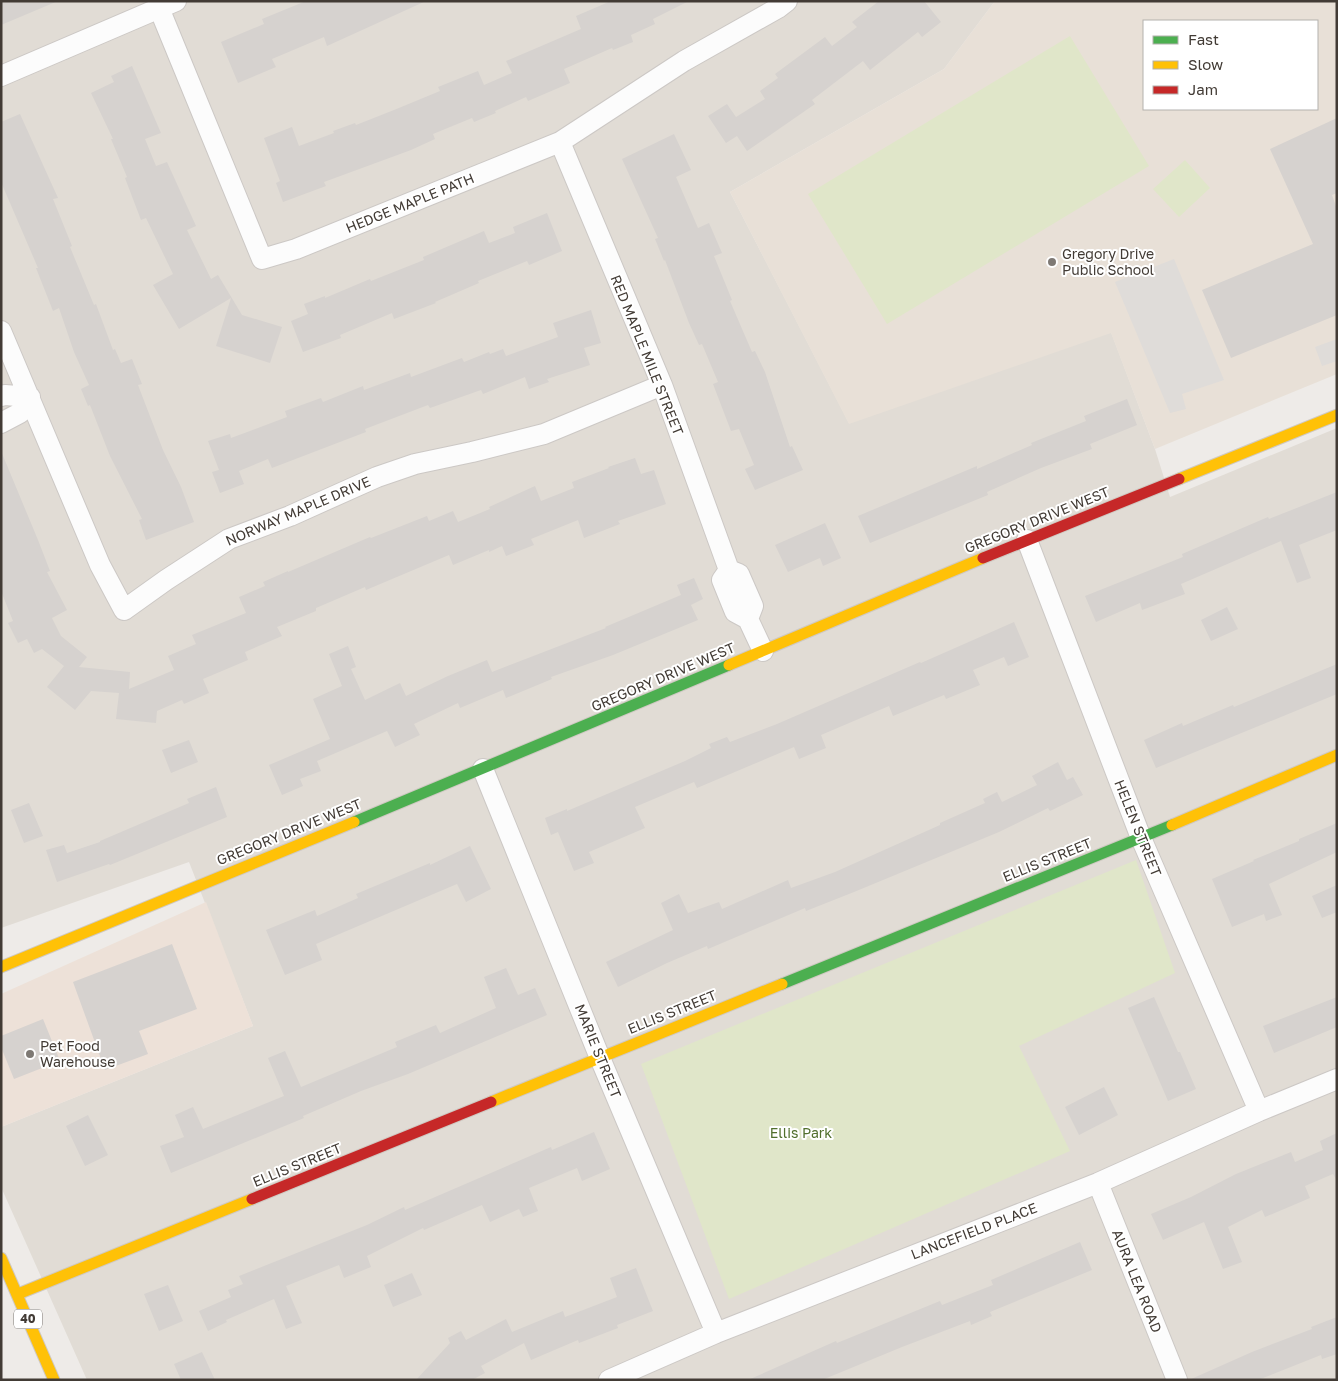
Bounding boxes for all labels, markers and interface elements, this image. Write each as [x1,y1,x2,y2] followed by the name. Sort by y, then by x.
[1143,20,1318,110] legend
[1188,30,1219,48] text: Fast
[1188,55,1223,73] text: Slow
[1188,80,1218,98] text: Jam
[343,169,477,236] street label: HEDGE MAPLE PATH
[1062,245,1154,278] place label: Gregory Drive Public School
[1046,256,1058,268] marker: Gregory Drive Public School
[607,272,688,438] street label: RED MAPLE MILE STREET
[223,472,373,549] street label: NORWAY MAPLE DRIVE
[962,483,1112,556] street label: GREGORY DRIVE WEST
[588,638,737,715] street label: GREGORY DRIVE WEST
[1111,777,1166,879] street label: HELEN STREET
[214,795,364,868] street label: GREGORY DRIVE WEST
[1000,834,1094,885] street label: ELLIS STREET
[625,986,719,1037] street label: ELLIS STREET
[572,1001,625,1101] street label: MARIE STREET
[40,1037,115,1070] place label: Pet Food Warehouse
[24,1048,36,1060] marker: Pet Food Warehouse
[770,1124,832,1141] park label: Ellis Park
[250,1139,344,1190] street label: ELLIS STREET
[908,1199,1039,1262] street label: LANCEFIELD PLACE
[1109,1227,1166,1335] street label: AURA LEA ROAD
[14,1310,42,1328] road number: 40

